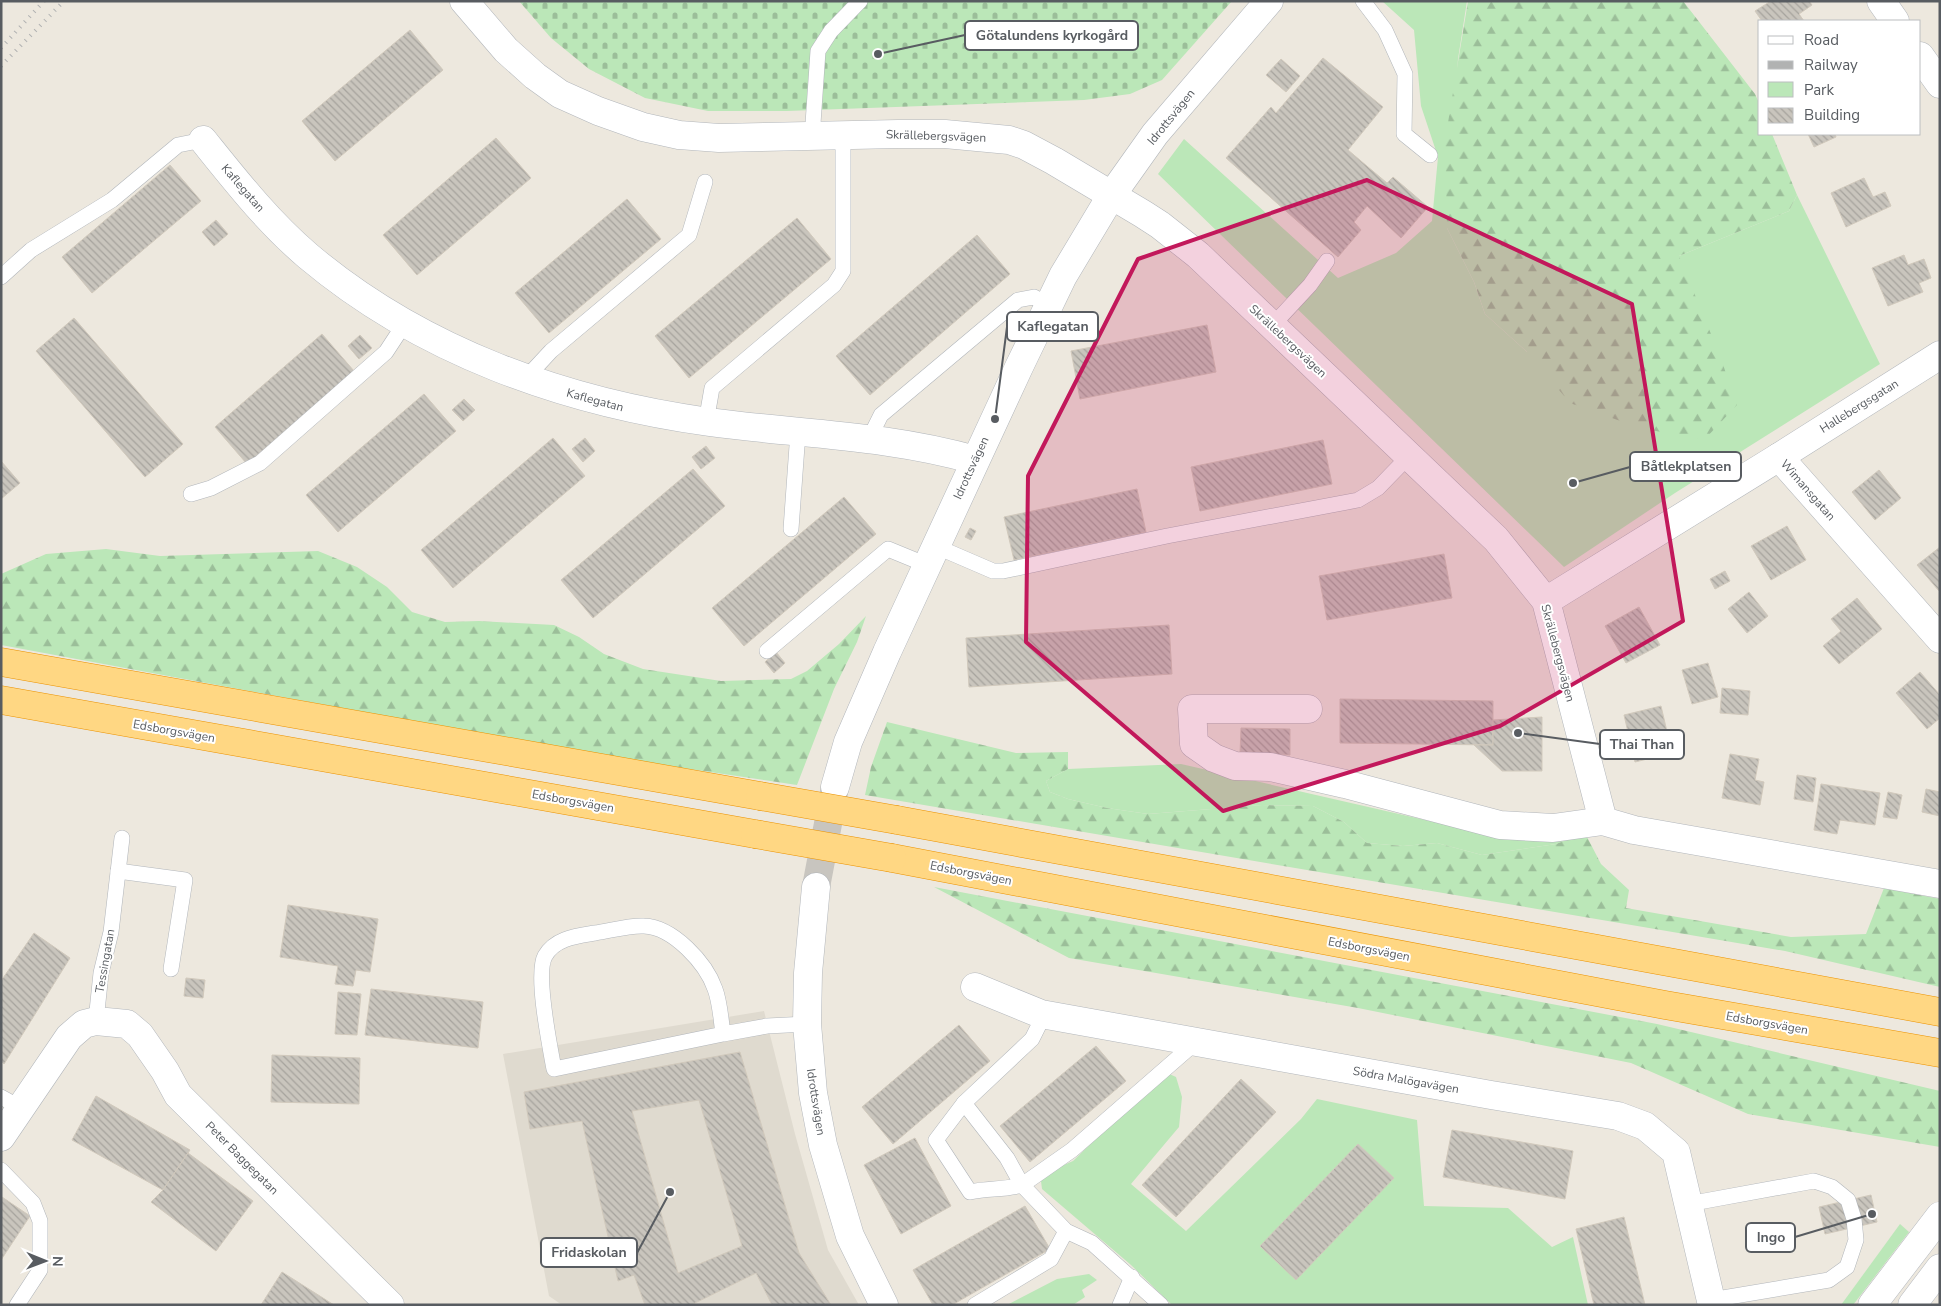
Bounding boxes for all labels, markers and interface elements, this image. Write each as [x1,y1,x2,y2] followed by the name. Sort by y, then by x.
[1758,20,1921,135] legend
[965,21,1138,50] callout: Götalundens kyrkogård
[976,26,1128,45] text: Götalundens kyrkogård
[1804,30,1839,50] text: Road
[1804,55,1858,75] text: Railway
[1804,80,1834,100] text: Park
[1144,86,1198,148] street label: Idrottsvägen
[1804,105,1860,125] text: Building
[886,126,986,146] street label: Skrällebergsvägen
[218,161,268,215] street label: Kaflegatan
[1246,301,1330,381] street label: Skrällebergsvägen
[1007,312,1098,341] callout: Kaflegatan
[1017,317,1089,336] text: Kaflegatan
[1817,375,1901,437] street label: Hallebergsgatan
[565,385,625,415] street label: Kaflegatan
[949,434,993,502] street label: Idrottsvägen
[1630,452,1741,481] callout: Båtlekplatsen
[1777,456,1839,524] street label: Wimansgatan
[1641,457,1731,476] text: Båtlekplatsen
[1537,602,1579,704] street label: Skrällebergsvägen
[132,716,216,746] street label: Edsborgsvägen
[1600,730,1684,759] callout: Thai Than
[1610,735,1674,754] text: Thai Than
[531,786,615,816] street label: Edsborgsvägen
[929,857,1013,889] street label: Edsborgsvägen
[92,928,118,994] street label: Tessingatan
[1327,933,1411,965] street label: Edsborgsvägen
[1725,1008,1809,1038] street label: Edsborgsvägen
[1352,1063,1460,1097] street label: Södra Malögavägen
[803,1067,829,1137] street label: Idrottsvägen
[202,1118,282,1198] street label: Peter Baggegatan
[1746,1223,1795,1252] callout: Ingo
[1757,1228,1785,1247] text: Ingo
[20,1236,70,1286] north arrow
[541,1238,637,1267] callout: Fridaskolan
[551,1243,627,1262] text: Fridaskolan
[48,1256,67,1267] text: N

